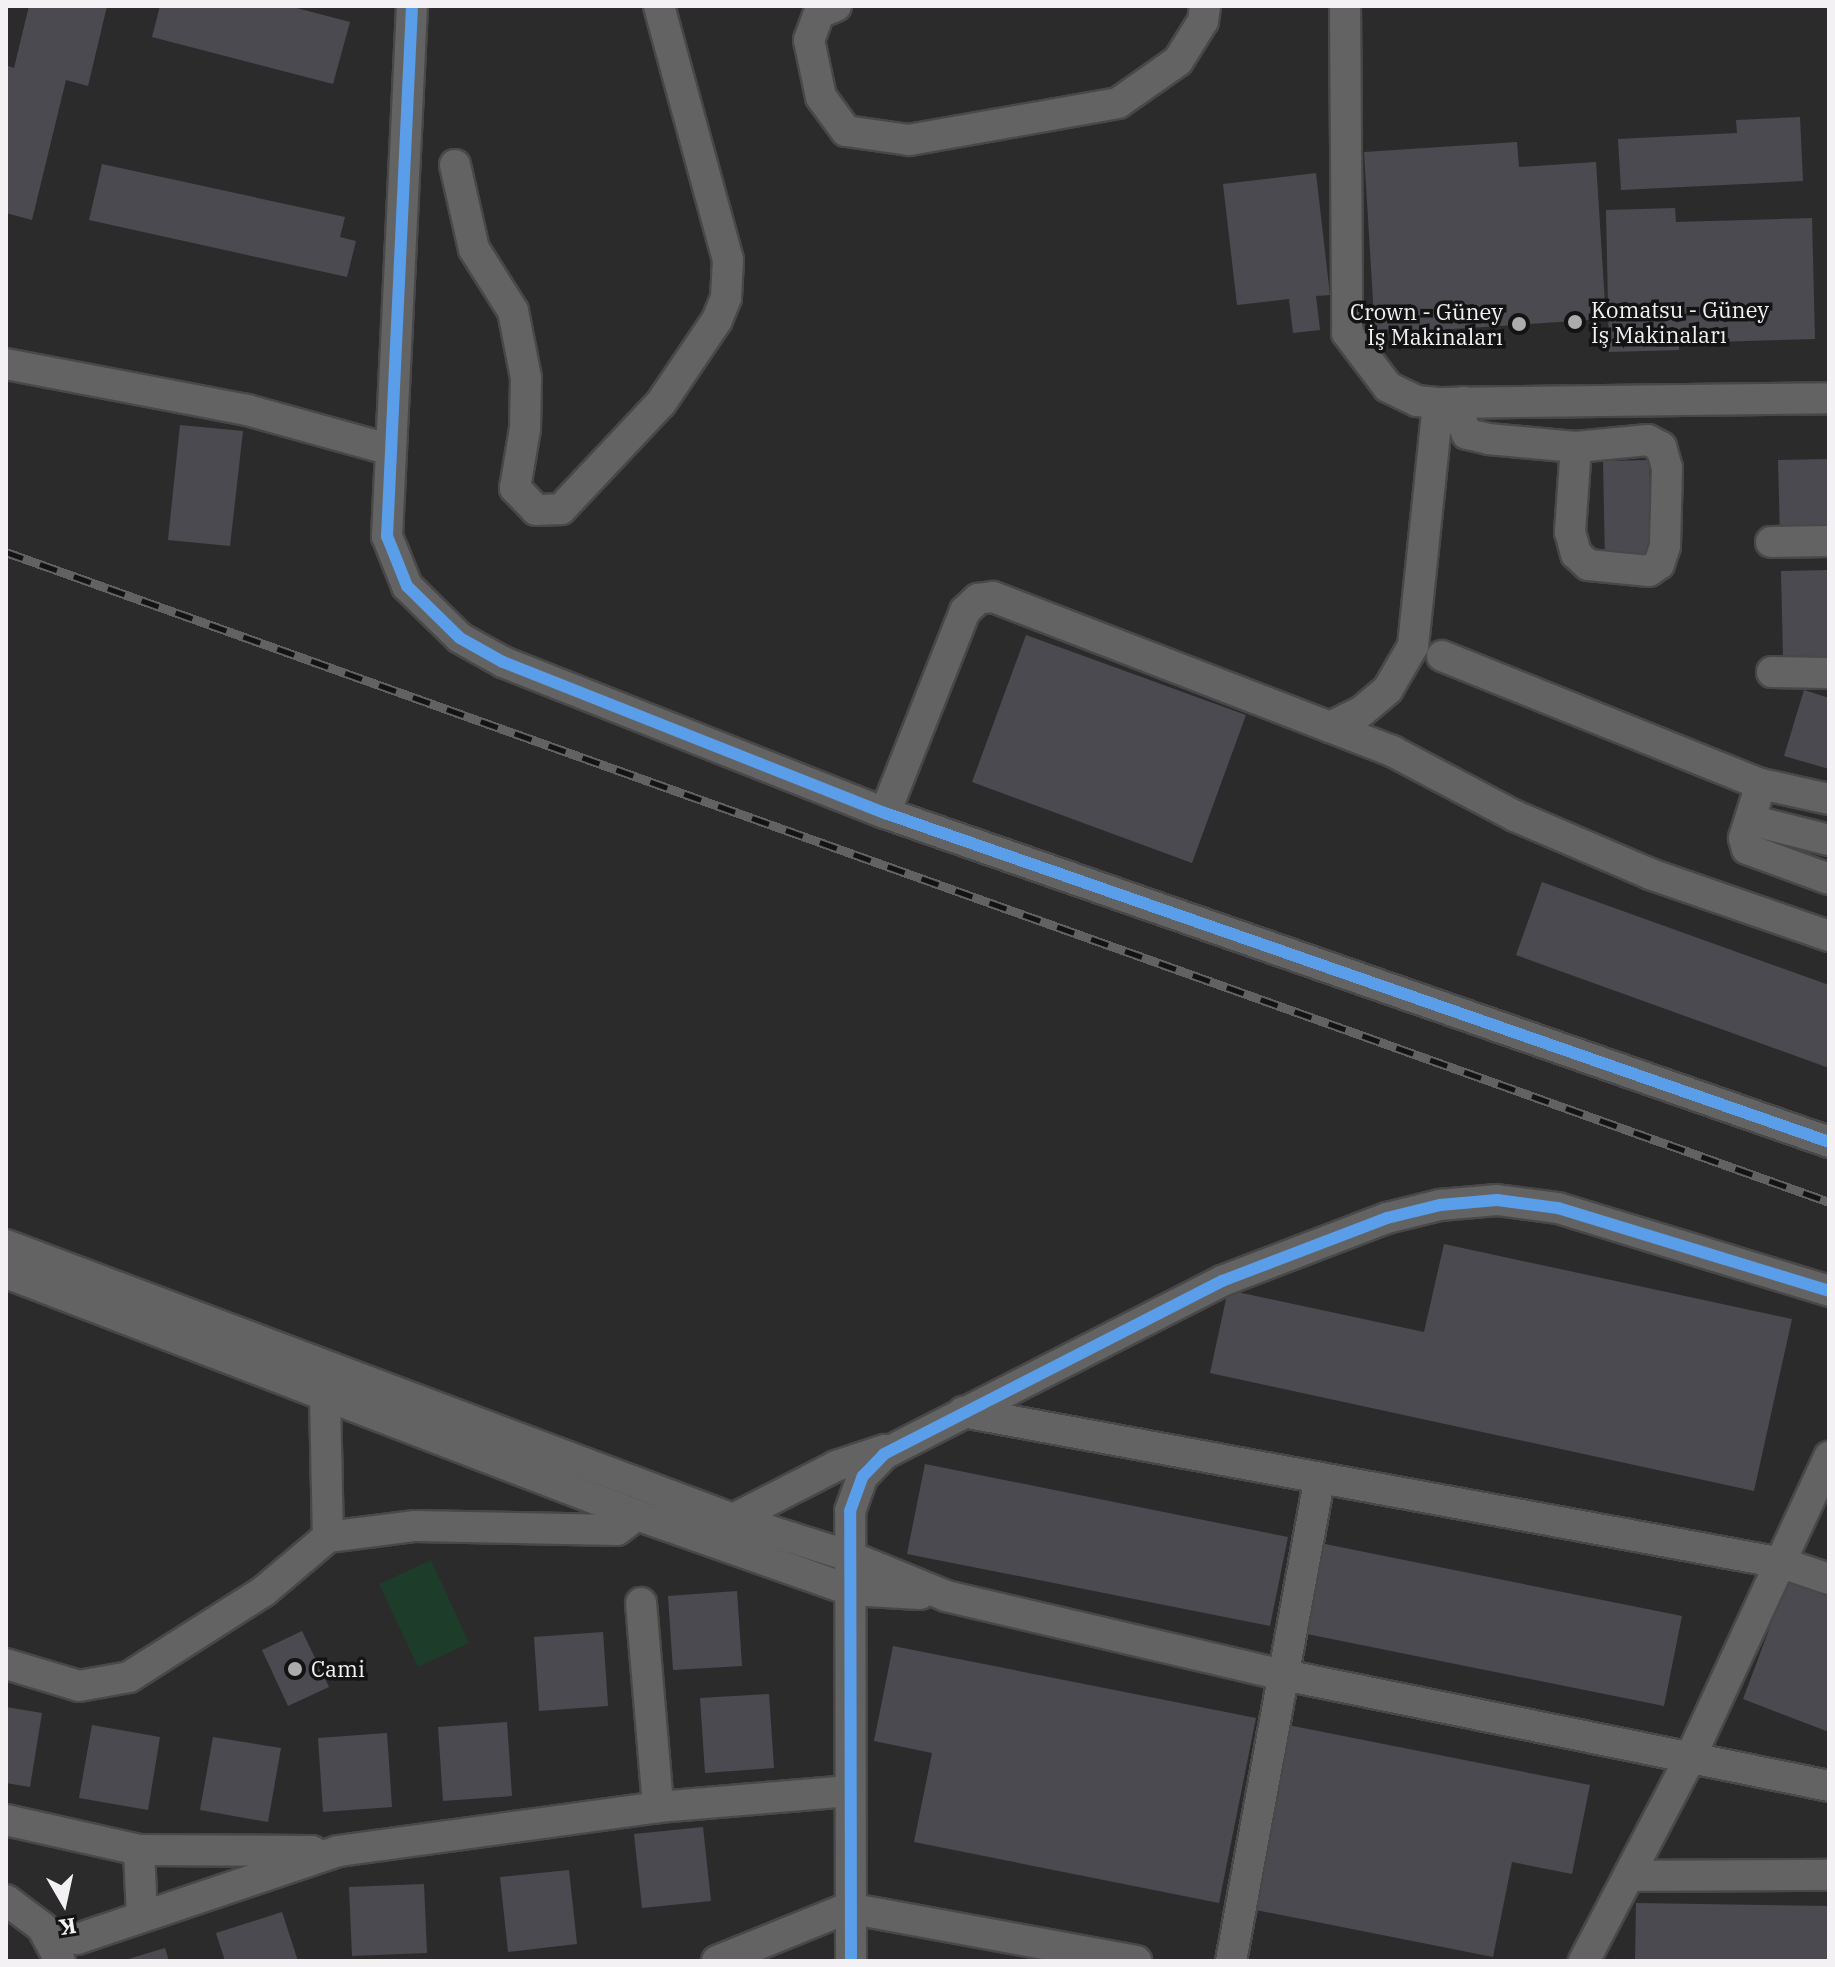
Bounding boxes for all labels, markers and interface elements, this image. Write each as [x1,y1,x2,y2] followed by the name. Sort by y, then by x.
[1591,296,1769,348] place label: Komatsu - Güney İş Makinaları
[1350,298,1503,350] place label: Crown - Güney İş Makinaları
[1566,313,1584,331] marker: Komatsu - Güney İş Makinaları
[1510,315,1528,333] marker: Crown - Güney İş Makinaları
[311,1656,365,1682] place label: Cami
[286,1660,304,1678] marker: Cami
[24,1863,104,1943] north arrow
[57,1912,78,1943] text: K

